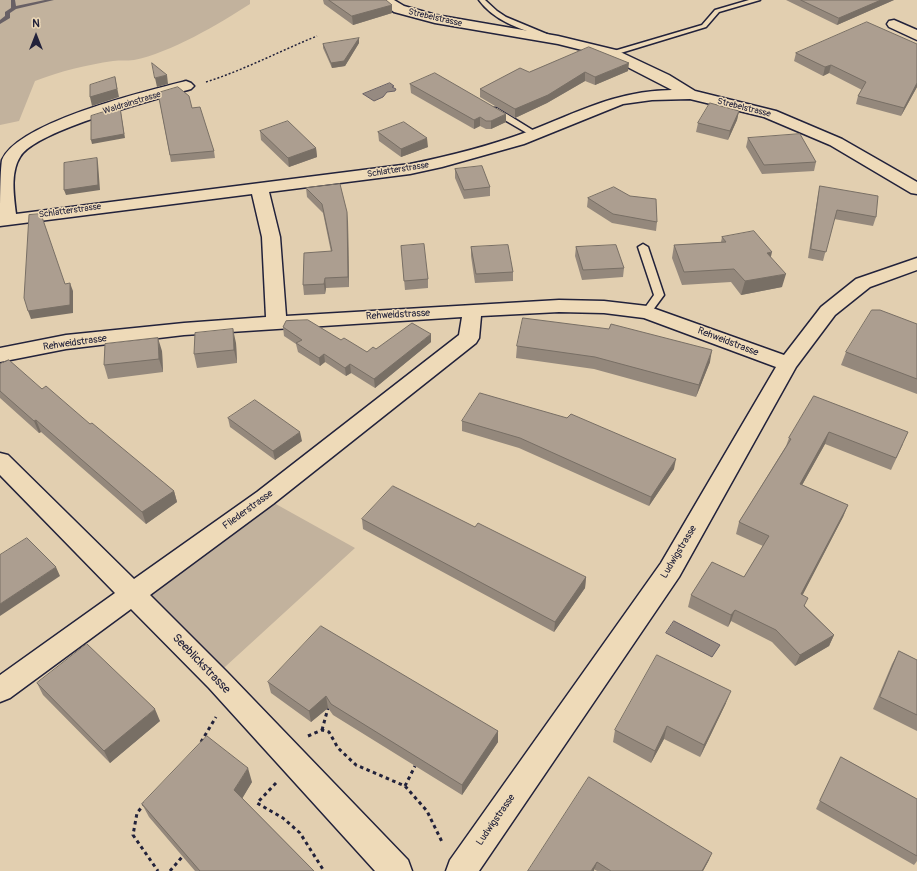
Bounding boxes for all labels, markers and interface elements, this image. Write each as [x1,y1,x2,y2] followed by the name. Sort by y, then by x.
[407,7,463,29] street label: Strebelstrasse
[16,16,56,56] north arrow
[32,17,40,30] text: N
[102,89,162,117] street label: Waldrainstrasse
[716,96,772,120] street label: Strebelstrasse
[366,160,430,180] street label: Schlatterstrasse
[38,201,102,221] street label: Schlatterstrasse
[366,307,430,323] street label: Rehweidstrasse
[696,325,760,359] street label: Rehweidstrasse
[42,333,108,353] street label: Rehweidstrasse
[221,488,275,532] street label: Fliederstrasse
[658,523,700,581] street label: Ludwigstrasse
[169,631,233,697] street label: Seeblickstrasse
[474,792,518,848] street label: Ludwigstrasse

